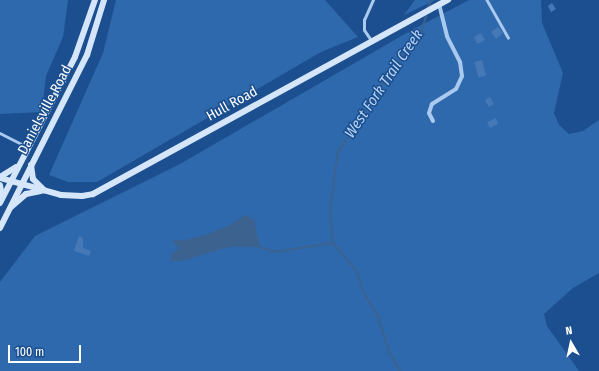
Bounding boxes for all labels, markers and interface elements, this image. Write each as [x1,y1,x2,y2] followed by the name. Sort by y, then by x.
[341,26,427,142] water label: West Fork Trail Creek
[14,63,76,157] street label: Danielsville Road
[204,83,260,125] street label: Hull Road
[551,323,591,363] north arrow
[565,324,573,338] text: N
[10,337,83,363] scale bar
[15,345,44,359] text: 100 m

